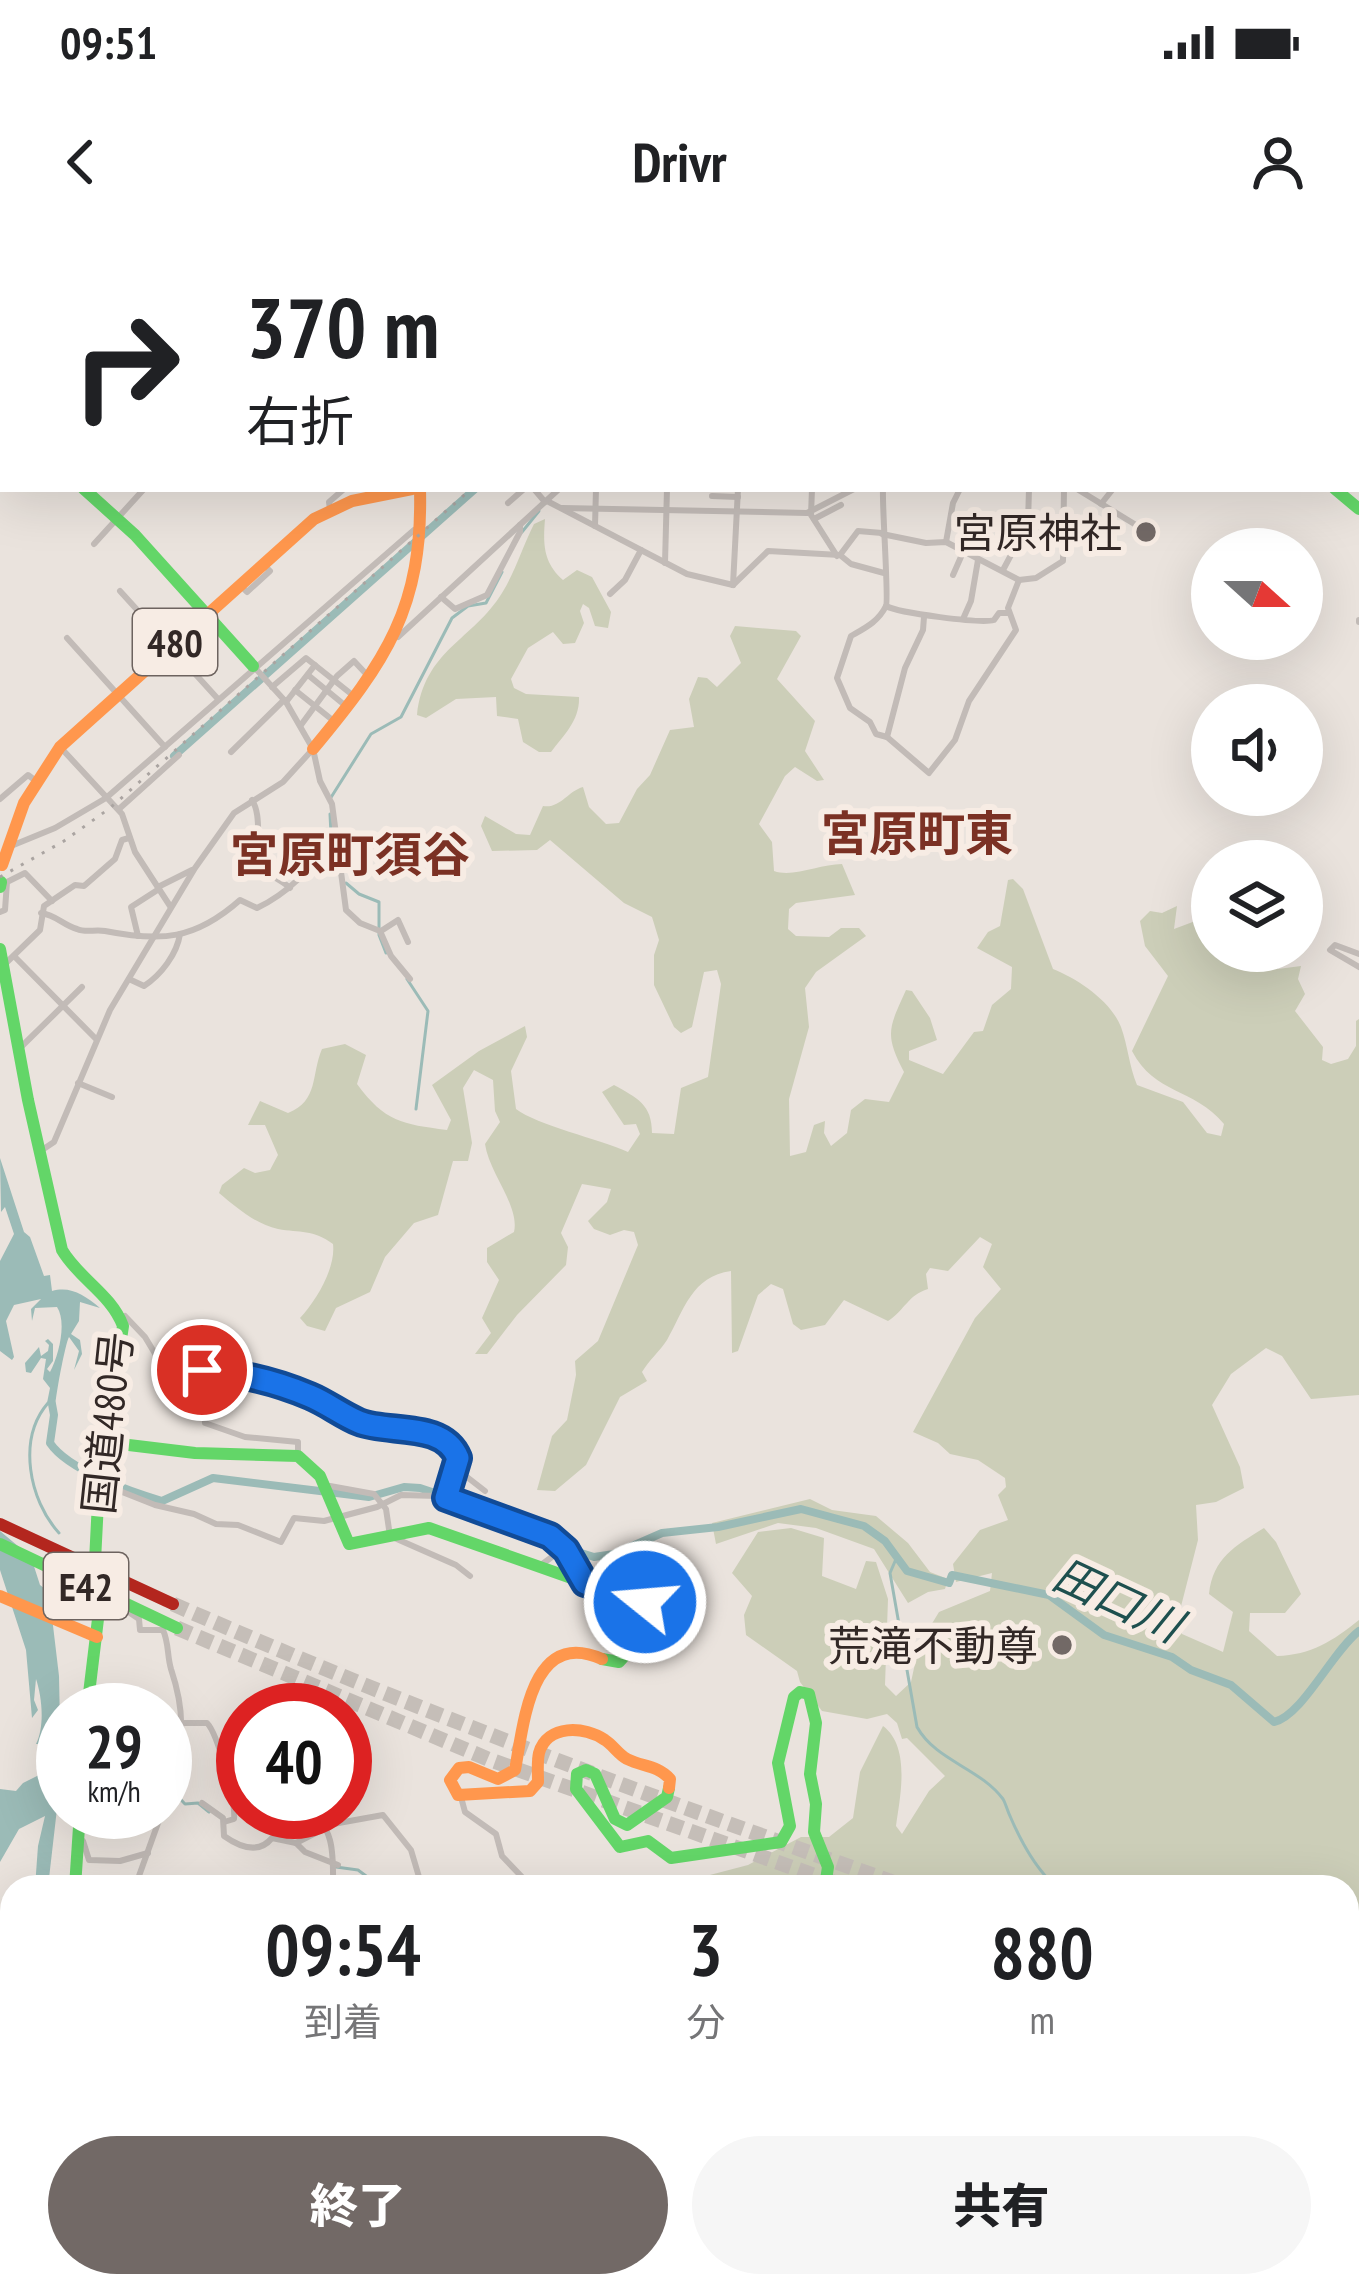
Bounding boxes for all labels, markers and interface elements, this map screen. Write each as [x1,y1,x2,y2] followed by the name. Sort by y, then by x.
[60,13,157,71] text: 09:51
[632,127,727,197] text: Drivr
[48,129,114,195] icon: back
[1245,129,1311,195] icon: person
[246,272,439,381] text: 370 m
[48,288,204,444] icon: right
[246,386,354,456] text: 右折
[954,505,1122,560] place label: 宮原神社
[1133,519,1159,545] marker: 宮原神社
[1191,528,1323,660] north arrow
[1191,528,1323,972] map controls
[133,609,217,675] road number: 480
[1191,684,1323,816] button: sound
[821,802,1013,864] district label: 宮原町東
[230,823,470,885] district label: 宮原町須谷
[1191,840,1323,972] button: layers
[151,1319,253,1421] pin
[70,1329,144,1517] street label: 国道480号
[169,1337,235,1403] icon: arrive
[582,1539,708,1665] position arrow
[1045,1544,1195,1655] water label: 田口川
[44,1553,128,1619] road number: E42
[828,1618,1038,1673] place label: 荒滝不動尊
[1049,1632,1075,1658] marker: 荒滝不動尊
[216,1683,372,1839] speed limit sign: 40
[85,1707,143,1785] text: 29
[87,1771,141,1810] text: km/h
[265,1902,421,1995] text: 09:54
[689,1902,723,1995] text: 3
[990,1905,1094,1998] text: 880
[1029,1994,1055,2045] text: m
[304,1996,382,2047] text: 到着
[686,1996,725,2047] text: 分
[48,2136,668,2274] button: 終了
[692,2136,1311,2274] button: 共有

